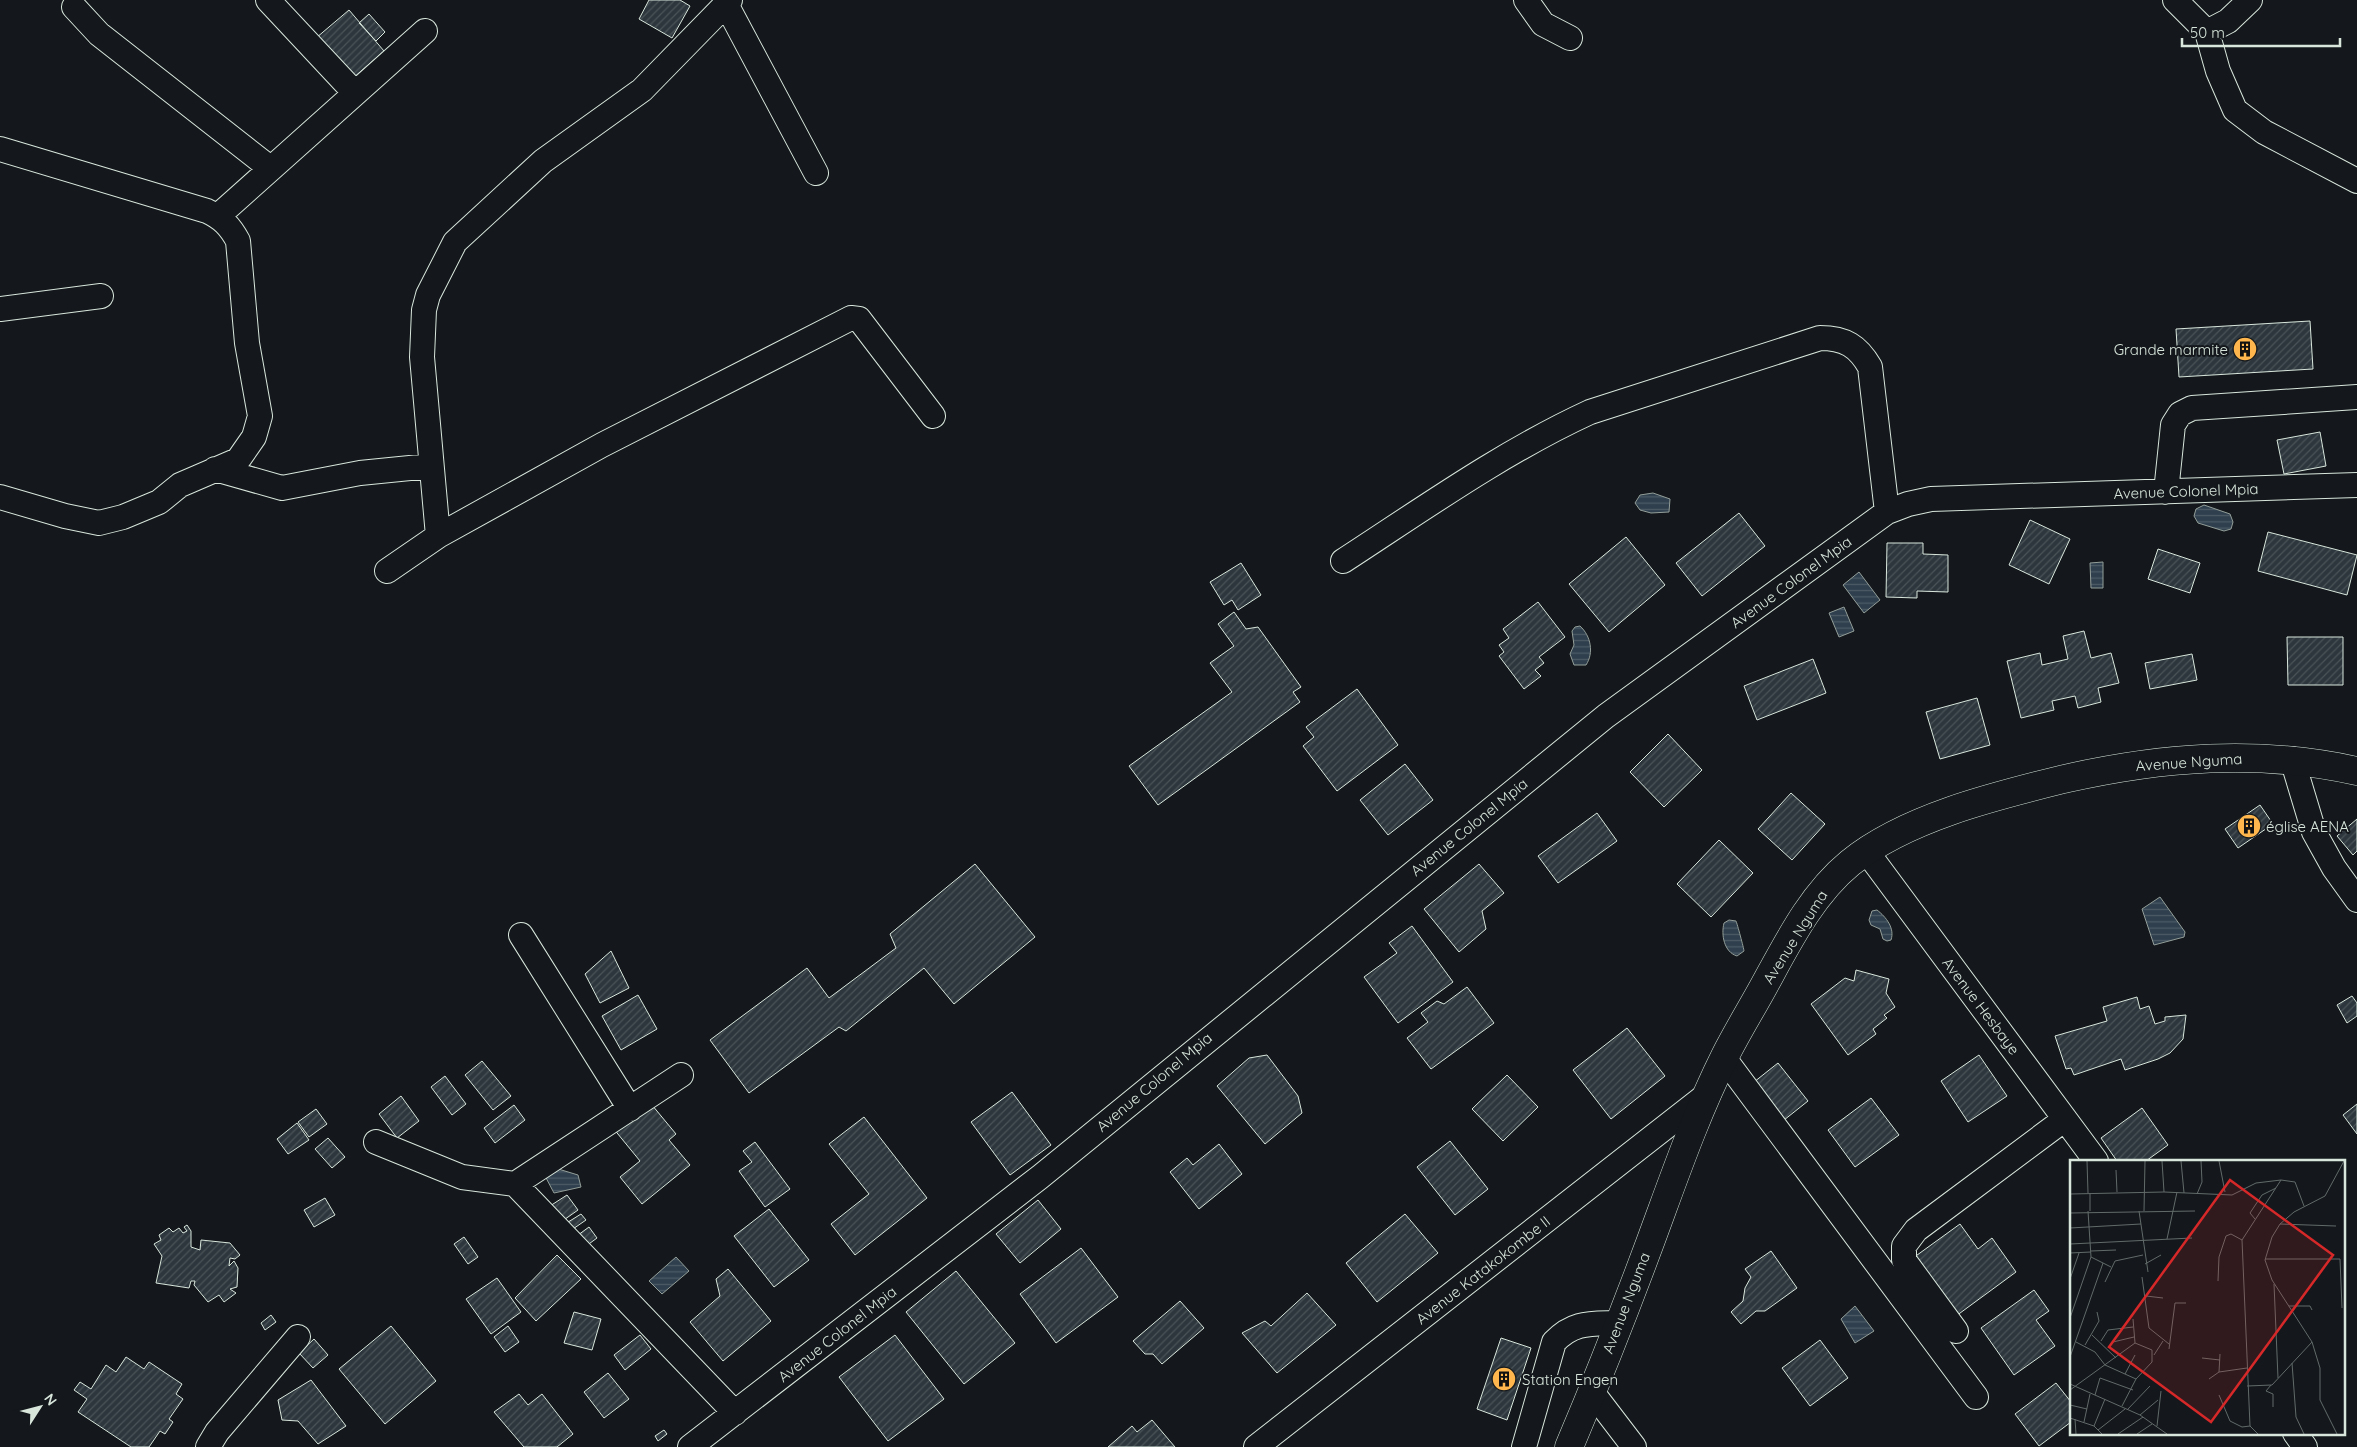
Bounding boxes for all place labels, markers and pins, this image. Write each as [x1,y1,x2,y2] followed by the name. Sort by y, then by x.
[2232,336,2258,362] building icon: Grande marmite
[2114,340,2228,359] place label: Grande marmite
[2236,813,2262,839] building icon: église AENA
[2266,817,2349,836] place label: église AENA
[1491,1366,1517,1392] building icon: Station Engen
[1522,1370,1618,1389] place label: Station Engen

